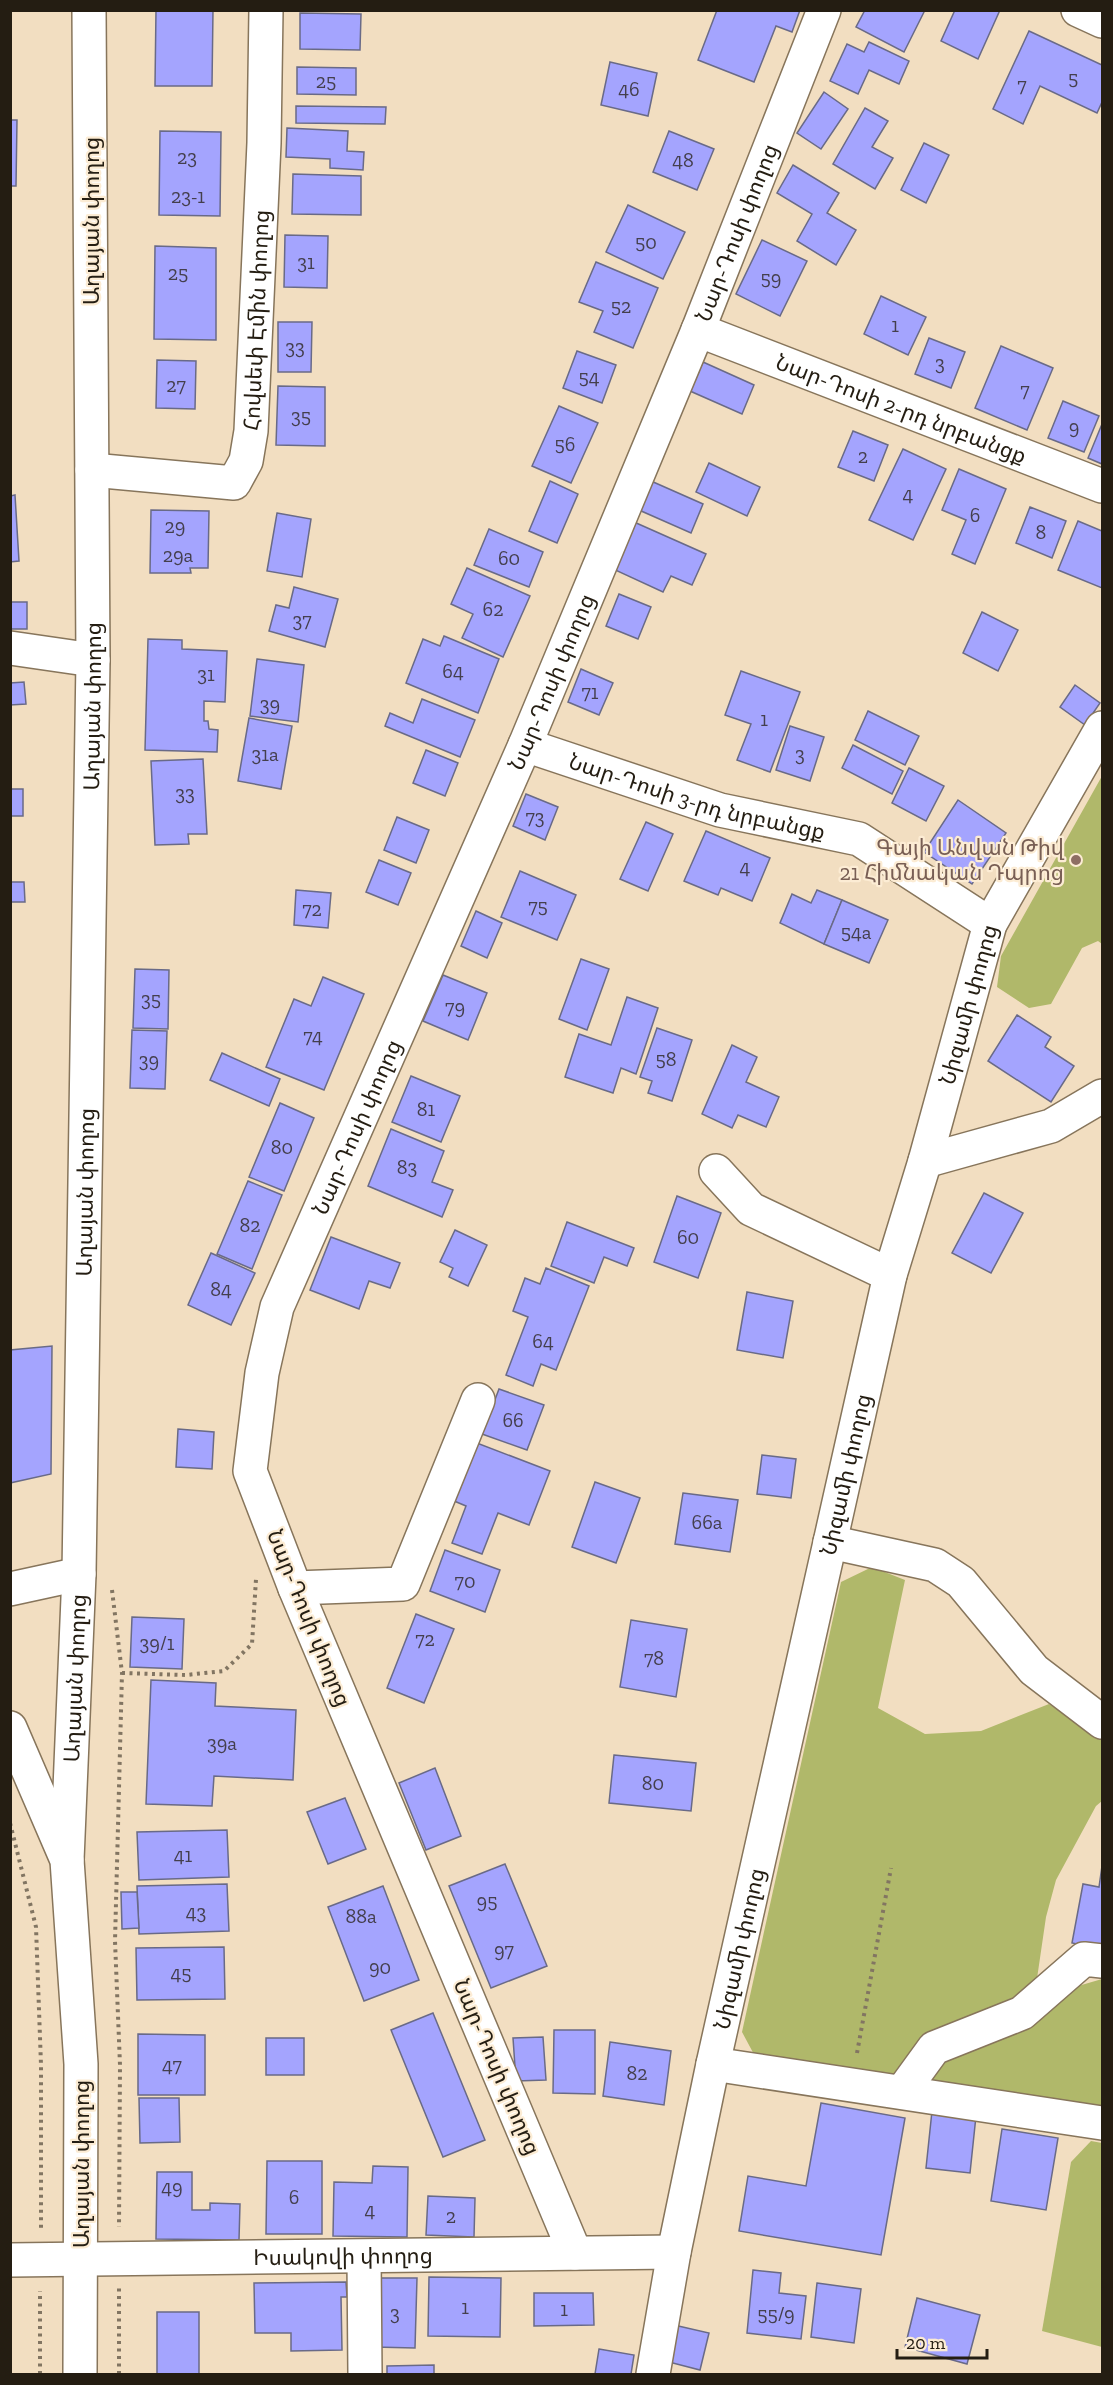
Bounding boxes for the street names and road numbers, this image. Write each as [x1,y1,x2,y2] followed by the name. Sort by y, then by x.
[78,137,105,305] street label: Աղայան փողոց
[689,140,784,325] street label: Նար-Դոսի փողոց
[238,209,274,431] street label: Հովսեփ Էմին փողոց
[771,348,1029,468] street label: Նար-Դոսի 2-րդ նրբանցք
[502,590,600,774] street label: Նար-Դոսի փողոց
[78,622,107,791] street label: Աղայան փողոց
[565,747,828,845] street label: Նար-Դոսի 3-րդ նրբանցք
[933,921,1003,1087] street label: Նիզամի փողոց
[306,1035,407,1219] street label: Նար-Դոսի փողոց
[70,1108,100,1277] street label: Աղայան փողոց
[814,1391,876,1558] street label: Նիզամի փողոց
[261,1526,357,1710] street label: Նար-Դոսի փողոց
[58,1593,92,1763] street label: Աղայան փողոց
[708,1865,770,2032] street label: Նիզամի փողոց
[448,1975,546,2159] street label: Նար-Դոսի փողոց
[68,2080,95,2248] street label: Աղայան փողոց
[253,2241,433,2271] street label: Իսակովի փողոց

